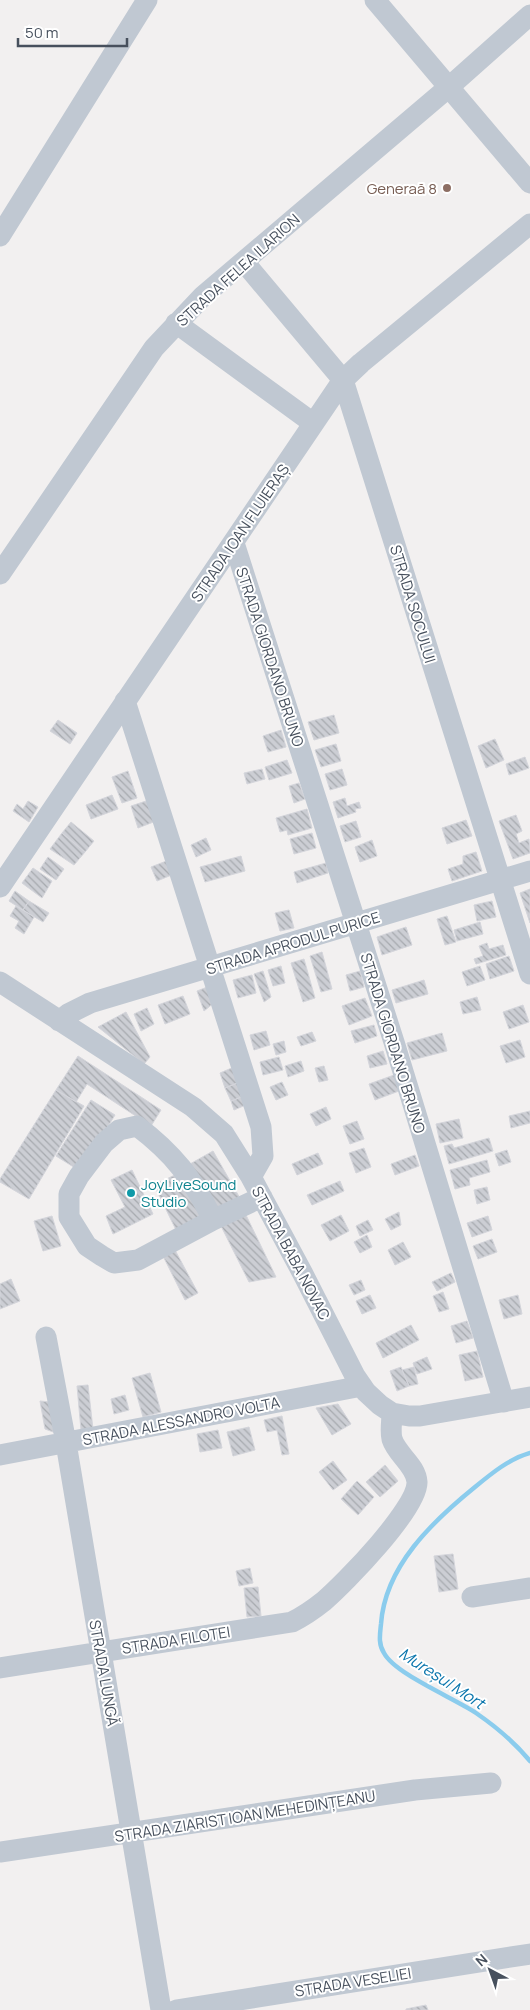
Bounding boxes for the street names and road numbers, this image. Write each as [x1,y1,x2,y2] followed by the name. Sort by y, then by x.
[172,209,304,331] street label: STRADA FELEA ILARION
[186,460,294,606] street label: STRADA IOAN FLUIERAȘ
[385,542,441,666] street label: STRADA SOCULUI
[231,565,309,750] street label: STRADA GIORDANO BRUNO
[204,907,382,979] street label: STRADA APRODUL PURICE
[356,950,430,1136] street label: STRADA GIORDANO BRUNO
[247,1183,335,1324] street label: STRADA BABA NOVAC
[81,1391,282,1450] street label: STRADA ALESSANDRO VOLTA
[84,1618,124,1728] street label: STRADA LUNGĂ
[120,1621,232,1659] street label: STRADA FILOTEI
[113,1785,377,1847] street label: STRADA ZIARIST IOAN MEHEDINȚEANU
[293,1962,413,2002] street label: STRADA VESELIEI

